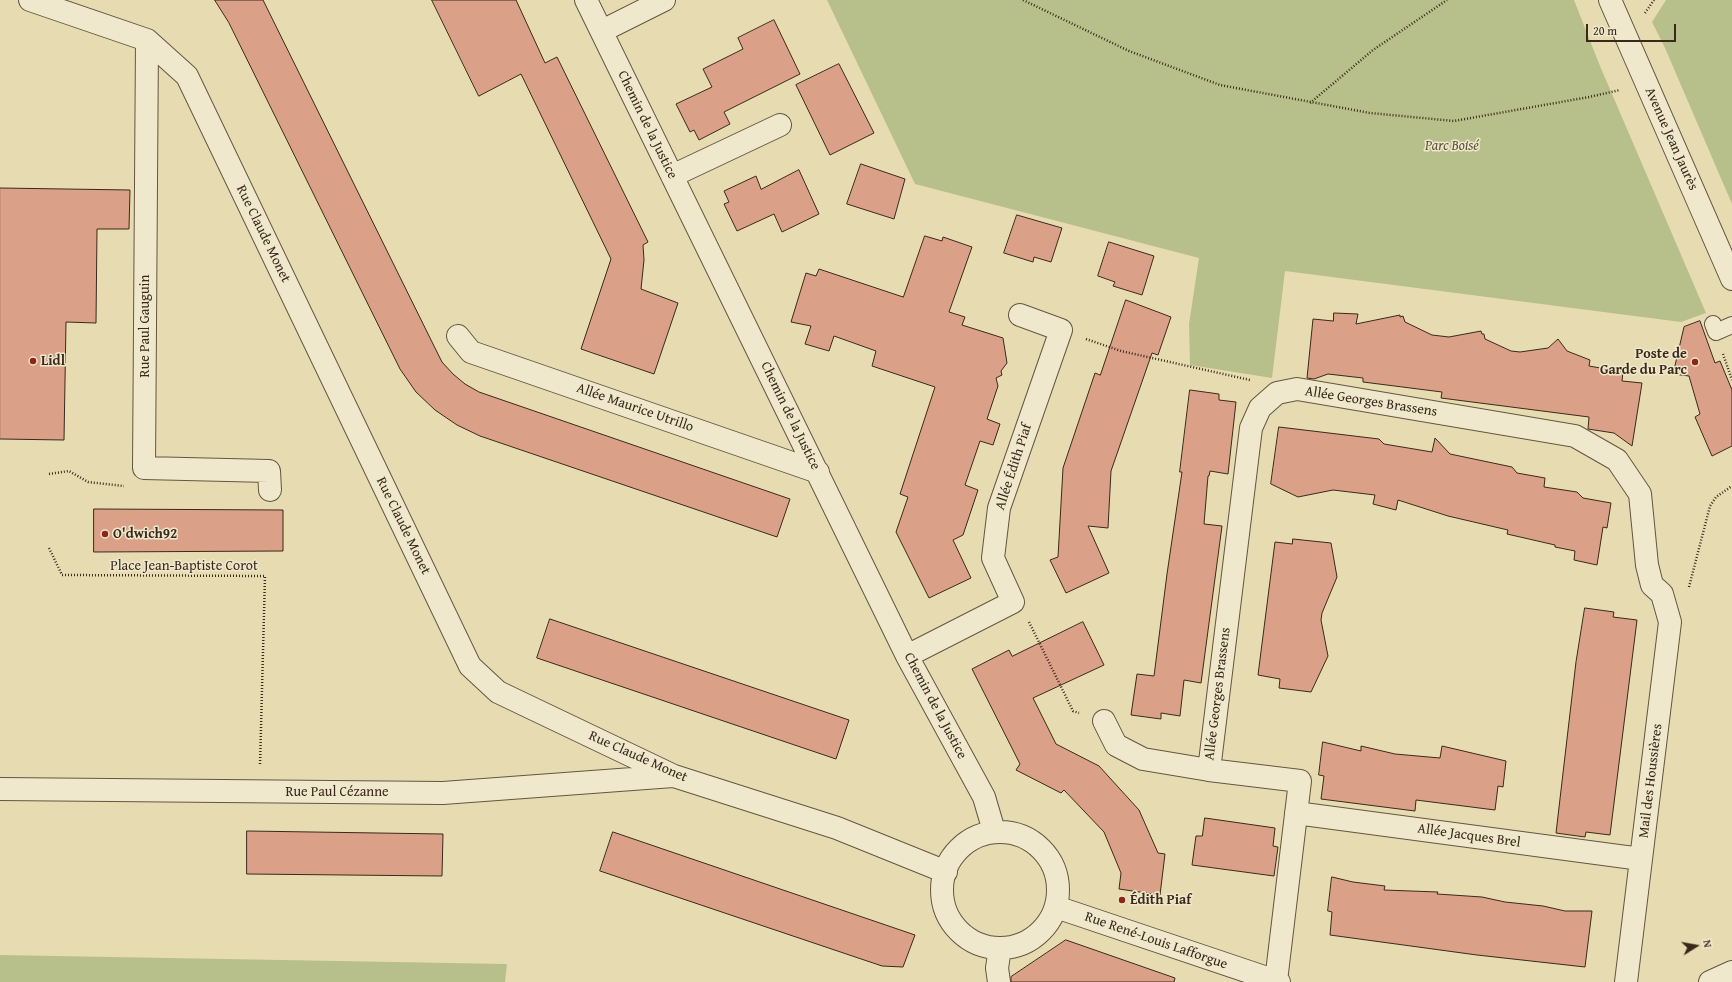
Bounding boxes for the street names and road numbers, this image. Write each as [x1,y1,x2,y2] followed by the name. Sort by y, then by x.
[614,68,680,182] street label: Chemin de la Justice
[1641,85,1701,193] street label: Avenue Jean Jaurès
[232,183,294,285] street label: Rue Claude Monet
[137,275,153,377] street label: Rue Paul Gauguin
[757,359,823,473] street label: Chemin de la Justice
[574,380,696,436] street label: Allée Maurice Utrillo
[1304,383,1438,421] street label: Allée Georges Brassens
[992,422,1036,512] street label: Allée Édith Piaf
[372,475,434,577] street label: Rue Claude Monet
[110,558,258,574] street label: Place Jean-Baptiste Corot
[1202,627,1234,761] street label: Allée Georges Brassens
[900,650,970,762] street label: Chemin de la Justice
[1636,723,1666,839] street label: Mail des Houssières
[586,728,690,786] street label: Rue Claude Monet
[285,784,389,800] street label: Rue Paul Cézanne
[1416,820,1522,852] street label: Allée Jacques Brel
[1082,909,1230,973] street label: Rue René-Louis Lafforgue

